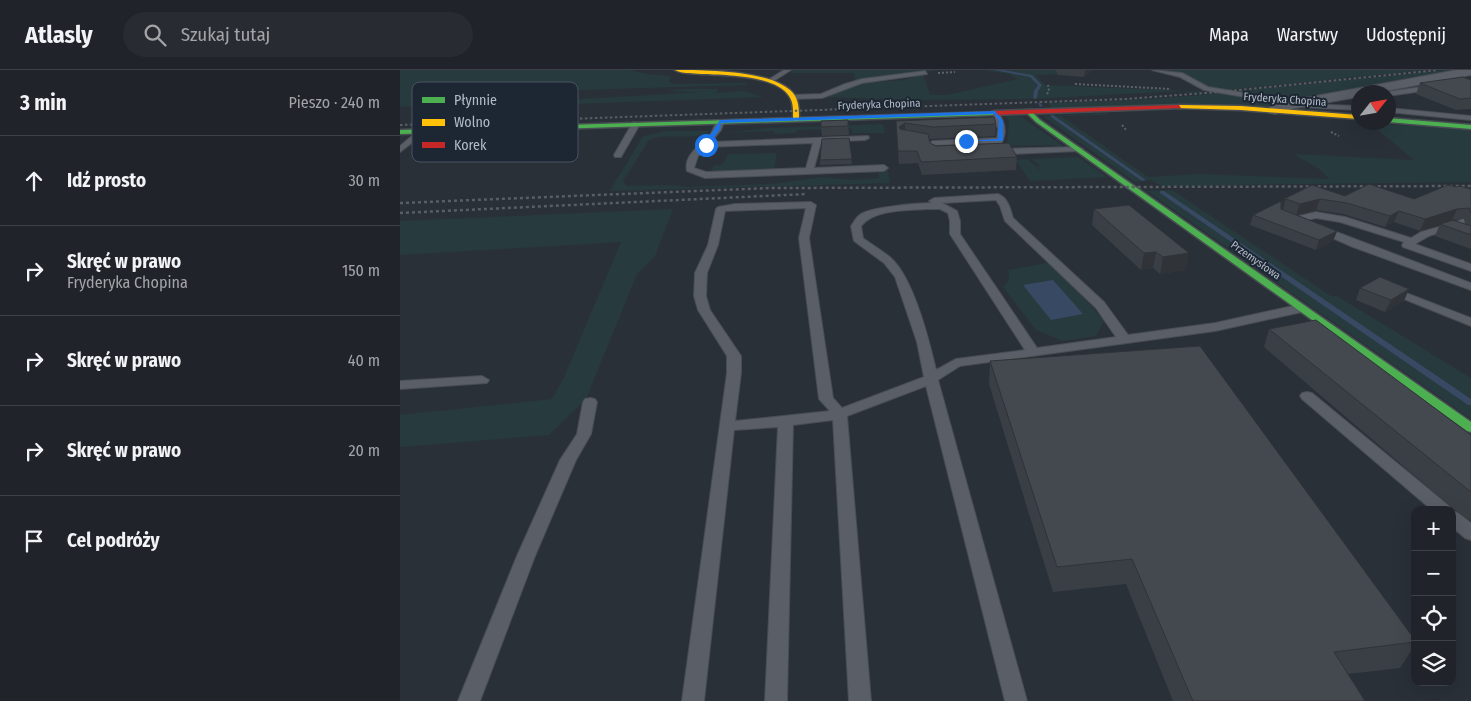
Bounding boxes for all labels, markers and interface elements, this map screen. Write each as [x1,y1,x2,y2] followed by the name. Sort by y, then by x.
[123,12,473,57] search box
[25,21,93,49] text: Atlasly
[141,21,169,49] icon: search
[181,23,270,46] text: Szukaj tutaj
[1209,24,1249,46] text: Mapa
[1277,24,1338,46] text: Warstwy
[1366,24,1446,46] text: Udostępnij
[412,82,578,162] legend
[1351,85,1396,130] north arrow
[20,90,67,116] text: 3 min
[1243,90,1327,109] street label: Fryderyka Chopina
[454,92,497,109] text: Płynnie
[288,93,380,112] text: Pieszo · 240 m
[837,97,921,112] street label: Fryderyka Chopina
[454,114,490,131] text: Wolno
[955,130,978,153] route end
[695,134,718,157] route start
[454,137,487,154] text: Korek
[20,167,48,195] icon: ahead
[67,169,146,192] text: Idź prosto
[348,171,380,190] text: 30 m
[1228,238,1283,282] street label: Przemysłowa
[67,250,181,273] text: Skręć w prawo
[20,257,48,285] icon: right
[342,261,380,280] text: 150 m
[67,273,188,292] text: Fryderyka Chopina
[20,347,48,375] icon: right
[67,349,181,372] text: Skręć w prawo
[348,351,380,370] text: 40 m
[20,437,48,465] icon: right
[67,439,181,462] text: Skręć w prawo
[349,441,380,460] text: 20 m
[1411,506,1456,686] map controls
[1411,506,1456,551] button: +
[20,527,48,555] icon: arrive
[67,529,160,552] text: Cel podróży
[1411,551,1456,596] button: −
[1411,596,1456,641] button: locate
[1411,641,1456,686] button: layers

